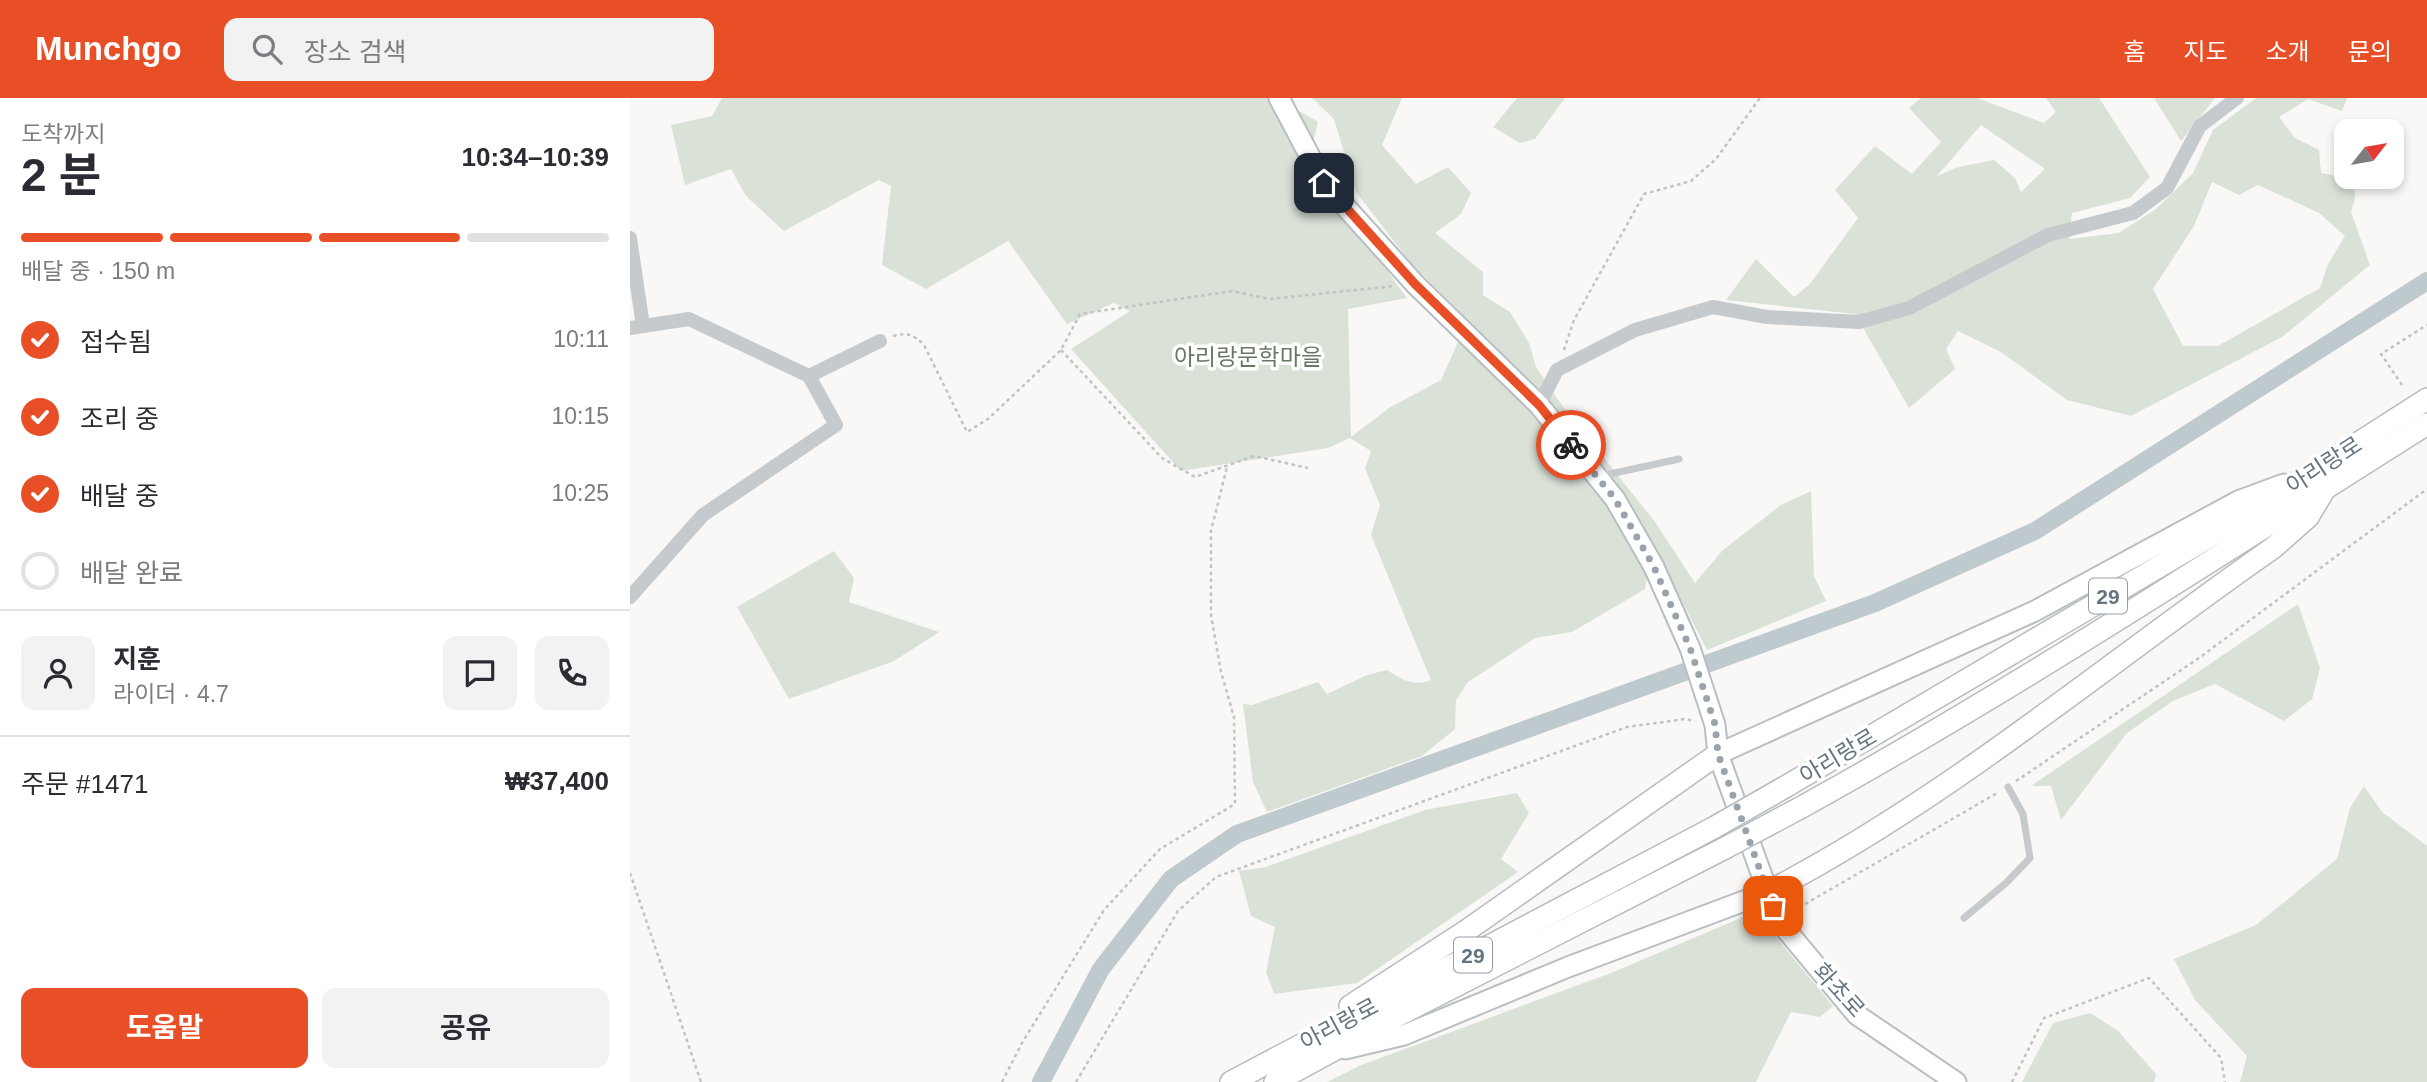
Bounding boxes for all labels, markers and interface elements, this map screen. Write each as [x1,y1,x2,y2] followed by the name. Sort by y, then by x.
[224,18,714,81] search box
[35,30,182,67] text: Munchgo
[248,30,286,68] icon: search
[304,37,407,67] text: 장소 검색
[2123,38,2145,65] text: 홈
[2183,38,2228,65] text: 지도
[2266,38,2310,65] text: 소개
[2348,38,2392,65] text: 문의
[2334,119,2404,189] north arrow
[2334,119,2404,189] map controls
[21,121,106,147] text: 도착까지
[462,142,609,172] text: 10:34–10:39
[21,149,102,201] text: 2 분
[1294,153,1354,213] pin
[1305,164,1343,202] icon: home
[21,258,175,284] text: 배달 중 · 150 m
[21,321,59,359] icon: check
[553,326,609,352] text: 10:11
[80,327,152,357] text: 접수됨
[1174,344,1322,370] park label: 아리랑문학마을
[21,398,59,436] icon: check
[551,403,609,429] text: 10:15
[80,404,159,434] text: 조리 중
[1536,410,1606,480] courier
[1552,426,1590,464] icon: bike
[2281,431,2367,499] street label: 아리랑로
[21,475,59,513] icon: check
[551,480,609,506] text: 10:25
[80,481,159,511] text: 배달 중
[80,558,183,588] text: 배달 완료
[2089,578,2127,614] road number: 29
[21,636,95,710] button: person
[443,636,517,710] button: chat
[535,636,609,710] button: phone
[113,644,161,674] text: 지훈
[113,681,229,707] text: 라이더 · 4.7
[1795,723,1881,789] street label: 아리랑로
[505,766,609,796] text: ₩37,400
[21,769,148,799] text: 주문 #1471
[1743,876,1803,936] pin
[1754,887,1792,925] icon: bag
[1454,938,1492,972] road number: 29
[1808,958,1870,1022] street label: 화초로
[21,988,308,1068] button: 도움말
[322,988,609,1068] button: 공유
[1296,993,1382,1055] street label: 아리랑로

